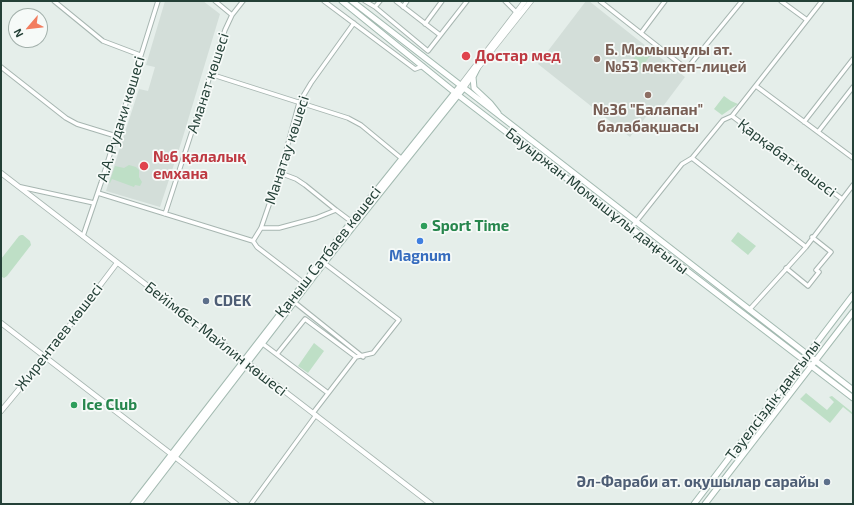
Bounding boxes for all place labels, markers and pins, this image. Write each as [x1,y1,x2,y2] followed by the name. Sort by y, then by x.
[605,41,747,76] place label: Б. Момышұлы ат. №53 мектеп-лицей
[475,47,561,65] place label: Достар мед
[460,50,472,62] marker: Достар мед
[592,54,602,64] marker: Б. Момышұлы ат. №53 мектеп-лицей
[643,90,653,100] marker: №36 "Балапан" балабақшасы
[593,101,703,136] place label: №36 "Балапан" балабақшасы
[153,148,246,183] place label: №6 қалалық емхана
[138,160,150,172] marker: №6 қалалық емхана
[432,217,509,235] place label: Sport Time
[419,221,429,231] marker: Sport Time
[415,236,425,246] marker: Magnum
[389,247,451,265] place label: Magnum
[214,292,251,310] place label: CDEK
[201,296,211,306] marker: CDEK
[82,396,137,414] place label: Ice Club
[69,400,79,410] marker: Ice Club
[577,473,819,491] place label: Әл-Фараби ат. оқушылар сарайы
[822,477,832,487] marker: Әл-Фараби ат. оқушылар сарайы

